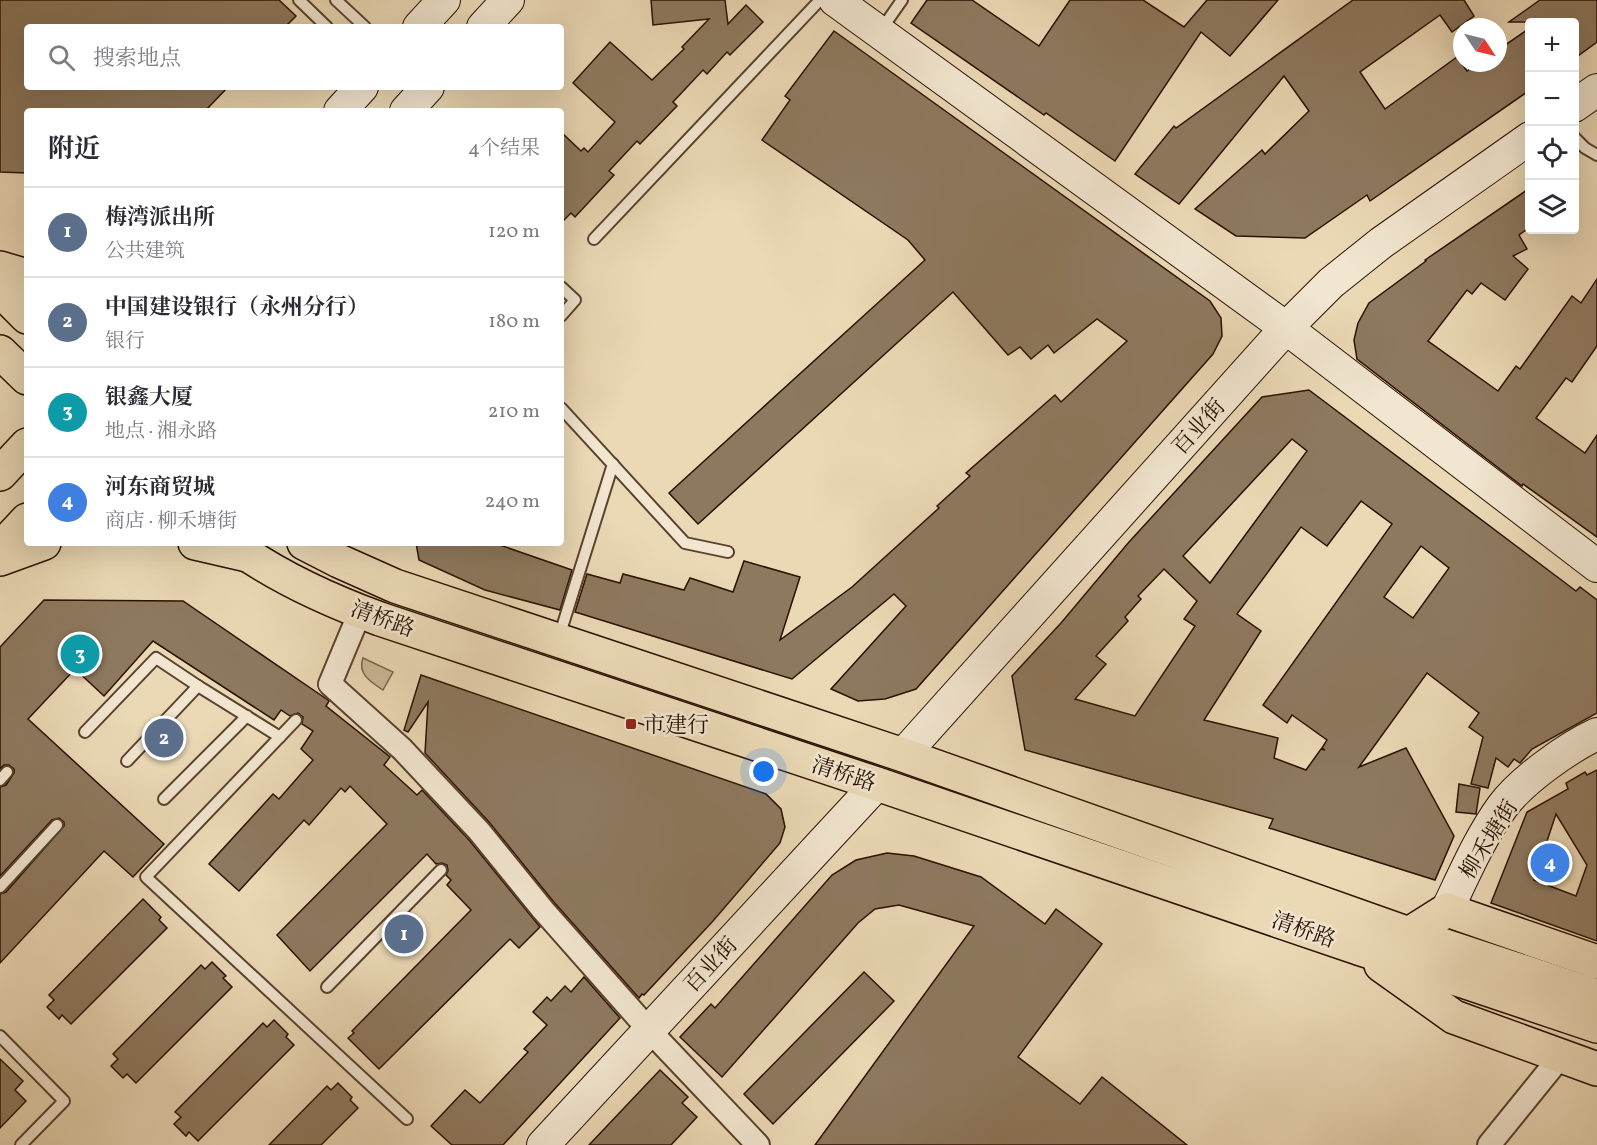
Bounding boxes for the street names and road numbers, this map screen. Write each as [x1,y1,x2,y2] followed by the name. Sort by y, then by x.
[1166,393,1233,463] street label: 百业街
[346,594,418,646] street label: 清桥路
[807,750,879,800] street label: 清桥路
[1454,795,1527,886] street label: 柳禾塘街
[1267,906,1339,957] street label: 清桥路
[678,931,746,1000] street label: 百业街

